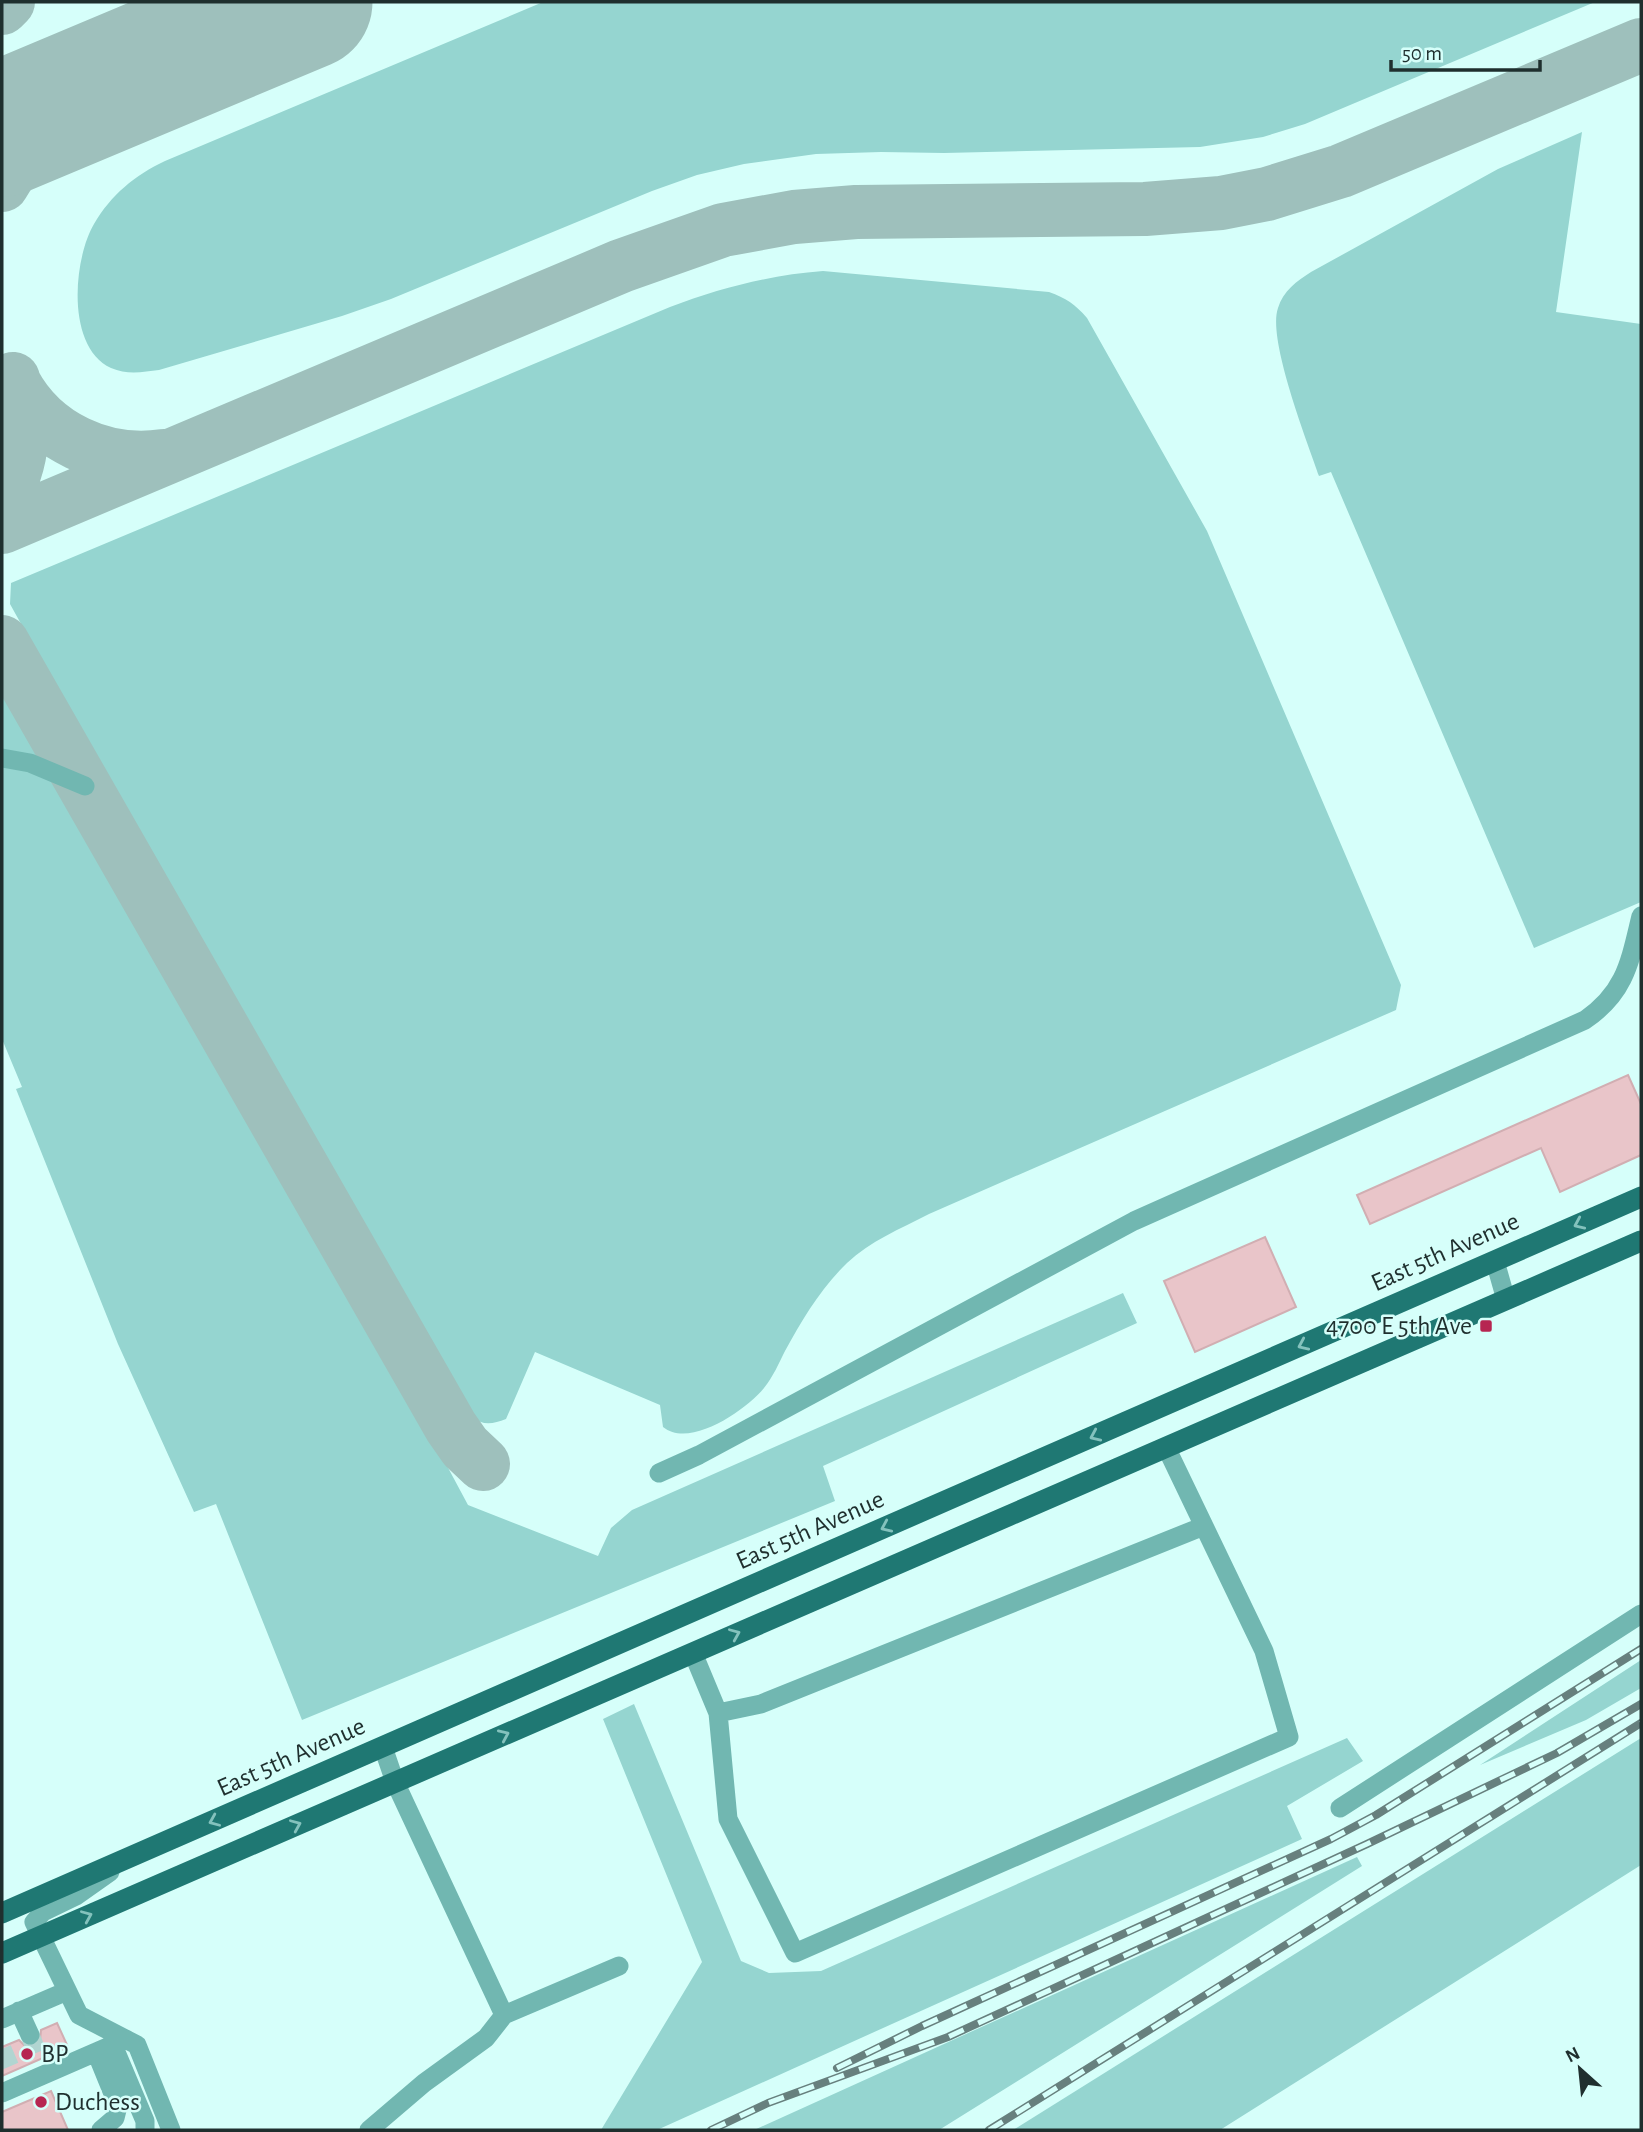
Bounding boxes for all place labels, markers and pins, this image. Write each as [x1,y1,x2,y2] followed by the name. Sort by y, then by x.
[1326,1313,1472,1339] place label: 4700 E 5th Ave
[1478,1318,1494,1334] marker: 4700 E 5th Ave
[41,2041,68,2067] place label: BP
[19,2046,35,2062] marker: BP
[55,2089,140,2115] place label: Duchess
[33,2094,49,2110] marker: Duchess

